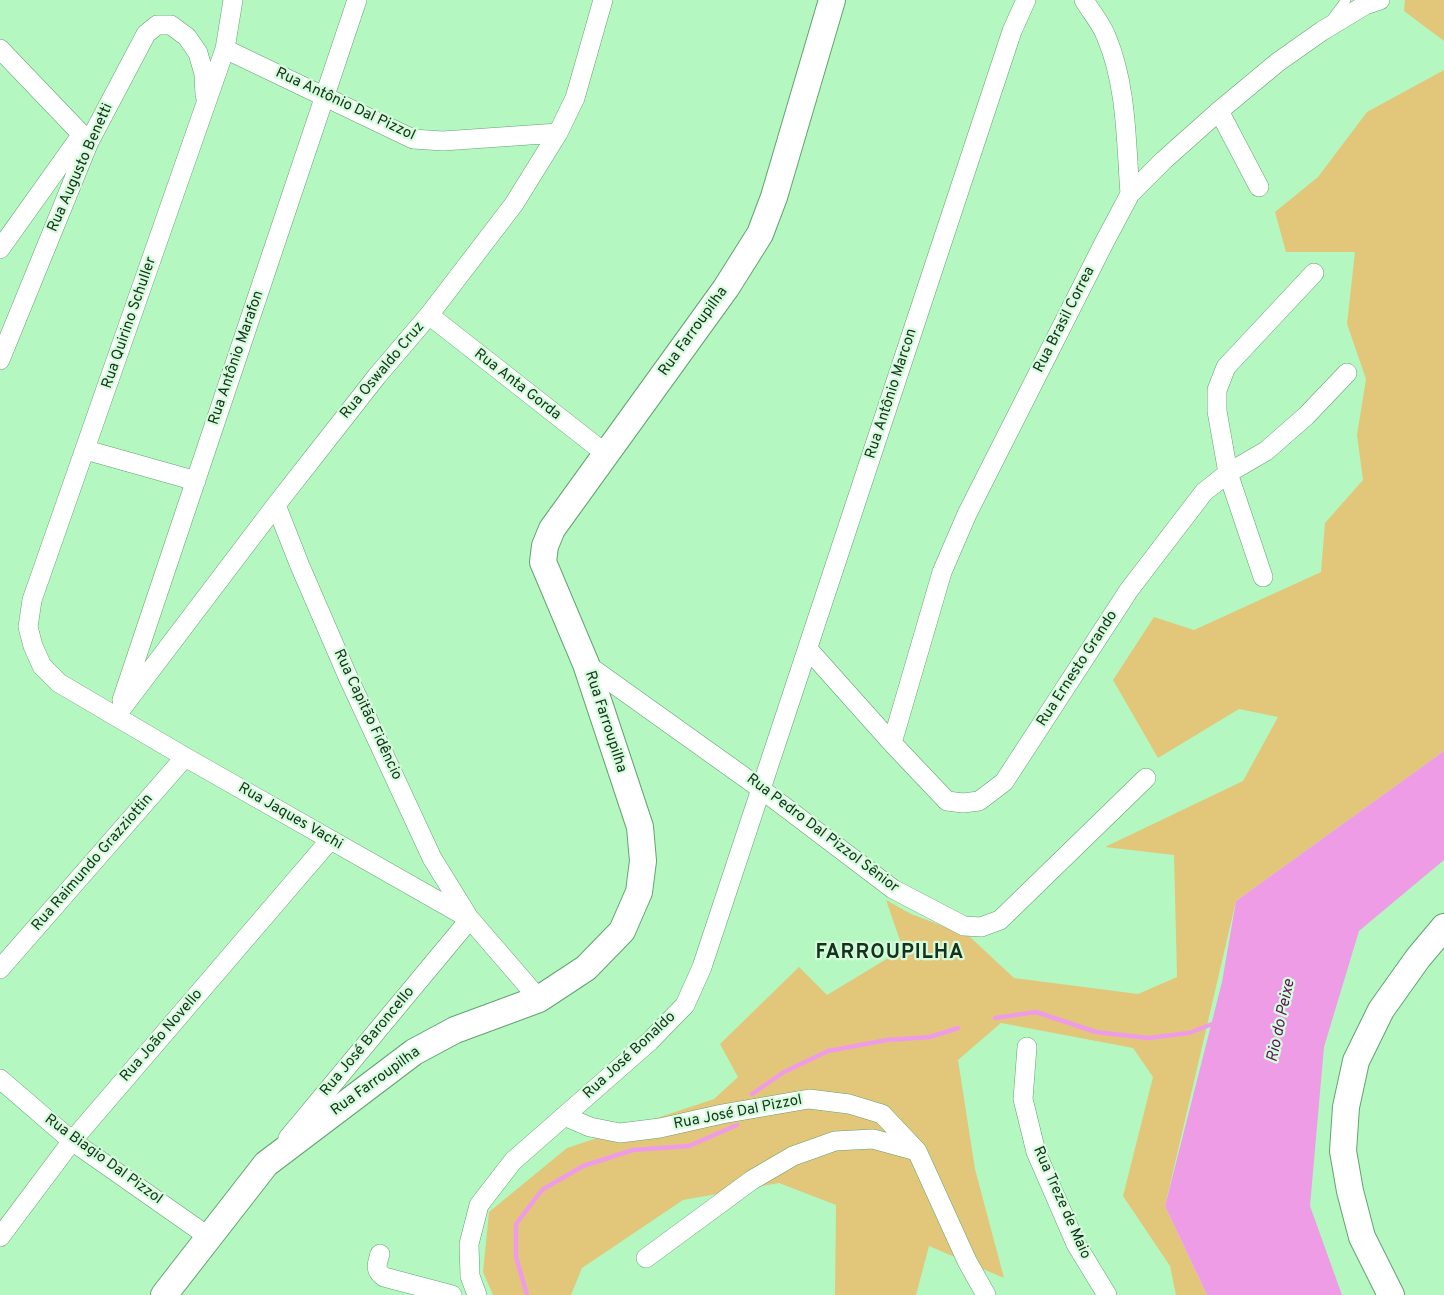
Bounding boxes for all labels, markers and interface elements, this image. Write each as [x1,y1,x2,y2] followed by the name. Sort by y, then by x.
[272,65,418,145] street label: Rua Antônio Dal Pizzol
[45,101,117,235] street label: Rua Augusto Benetti
[99,255,161,391] street label: Rua Quirino Schuller
[1031,264,1099,376] street label: Rua Brasil Correa
[656,284,732,380] street label: Rua Farroupilha
[206,289,268,427] street label: Rua Antônio Marafon
[337,319,429,423] street label: Rua Oswaldo Cruz
[862,327,922,461] street label: Rua Antônio Marcon
[470,345,564,425] street label: Rua Anta Gorda
[1034,608,1122,730] street label: Rua Ernesto Grando
[329,647,405,783] street label: Rua Capitão Fidêncio
[580,669,630,775] street label: Rua Farroupilha
[742,771,902,897] street label: Rua Pedro Dal Pizzol Sênior
[234,780,346,854] street label: Rua Jaques Vachi
[29,791,157,935] street label: Rua Raimundo Grazziottin
[814,942,966,966] district label: FARROUPILHA
[1264,978,1300,1064] water label: Rio do Peixe
[317,984,419,1100] street label: Rua José Baroncello
[117,986,207,1086] street label: Rua João Novello
[580,1008,680,1104] street label: Rua José Bonaldo
[328,1044,424,1120] street label: Rua Farroupilha
[672,1092,804,1134] street label: Rua José Dal Pizzol
[40,1111,166,1209] street label: Rua Biagio Dal Pizzol
[1028,1144,1094,1262] street label: Rua Treze de Maio

